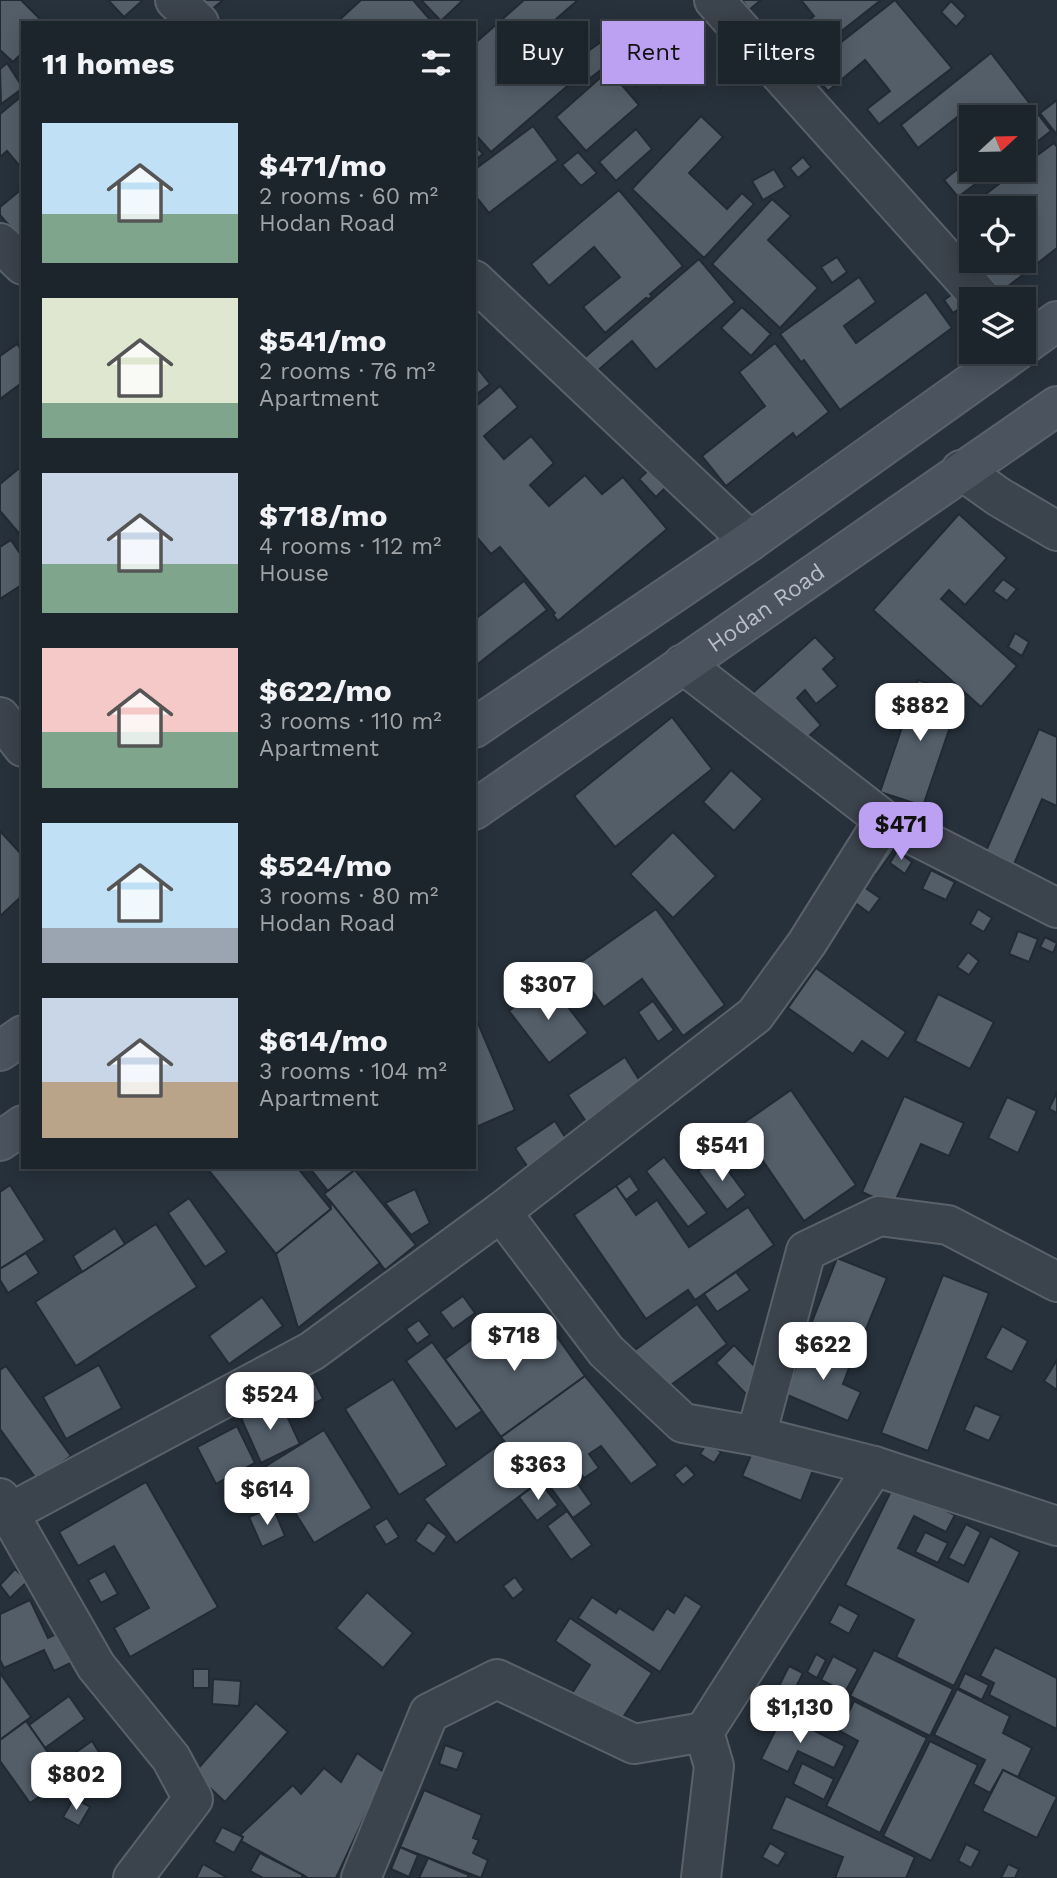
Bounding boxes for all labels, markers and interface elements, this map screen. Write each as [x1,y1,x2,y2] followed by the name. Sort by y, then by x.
[497,21,588,84] chip: Buy
[602,21,704,84] chip: Rent
[718,21,840,84] chip: Filters
[417,44,455,82] icon: filters
[42,46,175,81] text: 11 homes
[959,105,1036,182] north arrow
[959,105,1036,364] map controls
[259,148,387,183] text: $471/mo
[98,151,182,235] icon: home
[259,183,438,210] text: 2 rooms · 60 m²
[959,196,1036,273] button: locate
[259,210,395,237] text: Hodan Road
[959,287,1036,364] button: layers
[259,323,387,358] text: $541/mo
[98,326,182,410] icon: home
[259,358,435,385] text: 2 rooms · 76 m²
[259,385,379,412] text: Apartment
[259,498,387,533] text: $718/mo
[98,501,182,585] icon: home
[259,533,441,560] text: 4 rooms · 112 m²
[702,558,830,658] street label: Hodan Road
[259,560,329,587] text: House
[259,673,392,708] text: $622/mo
[98,676,182,760] icon: home
[879,684,961,743] pin: $882
[891,692,949,719] text: $882
[259,708,442,735] text: 3 rooms · 110 m²
[259,735,379,762] text: Apartment
[860,802,942,862] pin: $471
[875,811,927,838] text: $471
[259,848,392,883] text: $524/mo
[98,851,182,935] icon: home
[259,883,438,910] text: 3 rooms · 80 m²
[259,910,395,937] text: Hodan Road
[507,962,589,1022] pin: $307
[520,971,576,998] text: $307
[259,1023,388,1058] text: $614/mo
[98,1026,182,1110] icon: home
[259,1058,447,1085] text: 3 rooms · 104 m²
[259,1085,379,1112] text: Apartment
[681,1124,763,1183] pin: $541
[696,1132,748,1159] text: $541
[473,1314,555,1373] pin: $718
[487,1322,541,1349] text: $718
[782,1322,864,1382] pin: $622
[795,1331,851,1358] text: $622
[229,1372,311,1432] pin: $524
[242,1381,298,1408] text: $524
[497,1442,579,1502] pin: $363
[510,1451,566,1478] text: $363
[226,1468,308,1527] pin: $614
[240,1476,294,1503] text: $614
[743,1686,857,1745] pin: $1,130
[766,1694,834,1721] text: $1,130
[35,1752,117,1812] pin: $802
[47,1761,105,1788] text: $802

